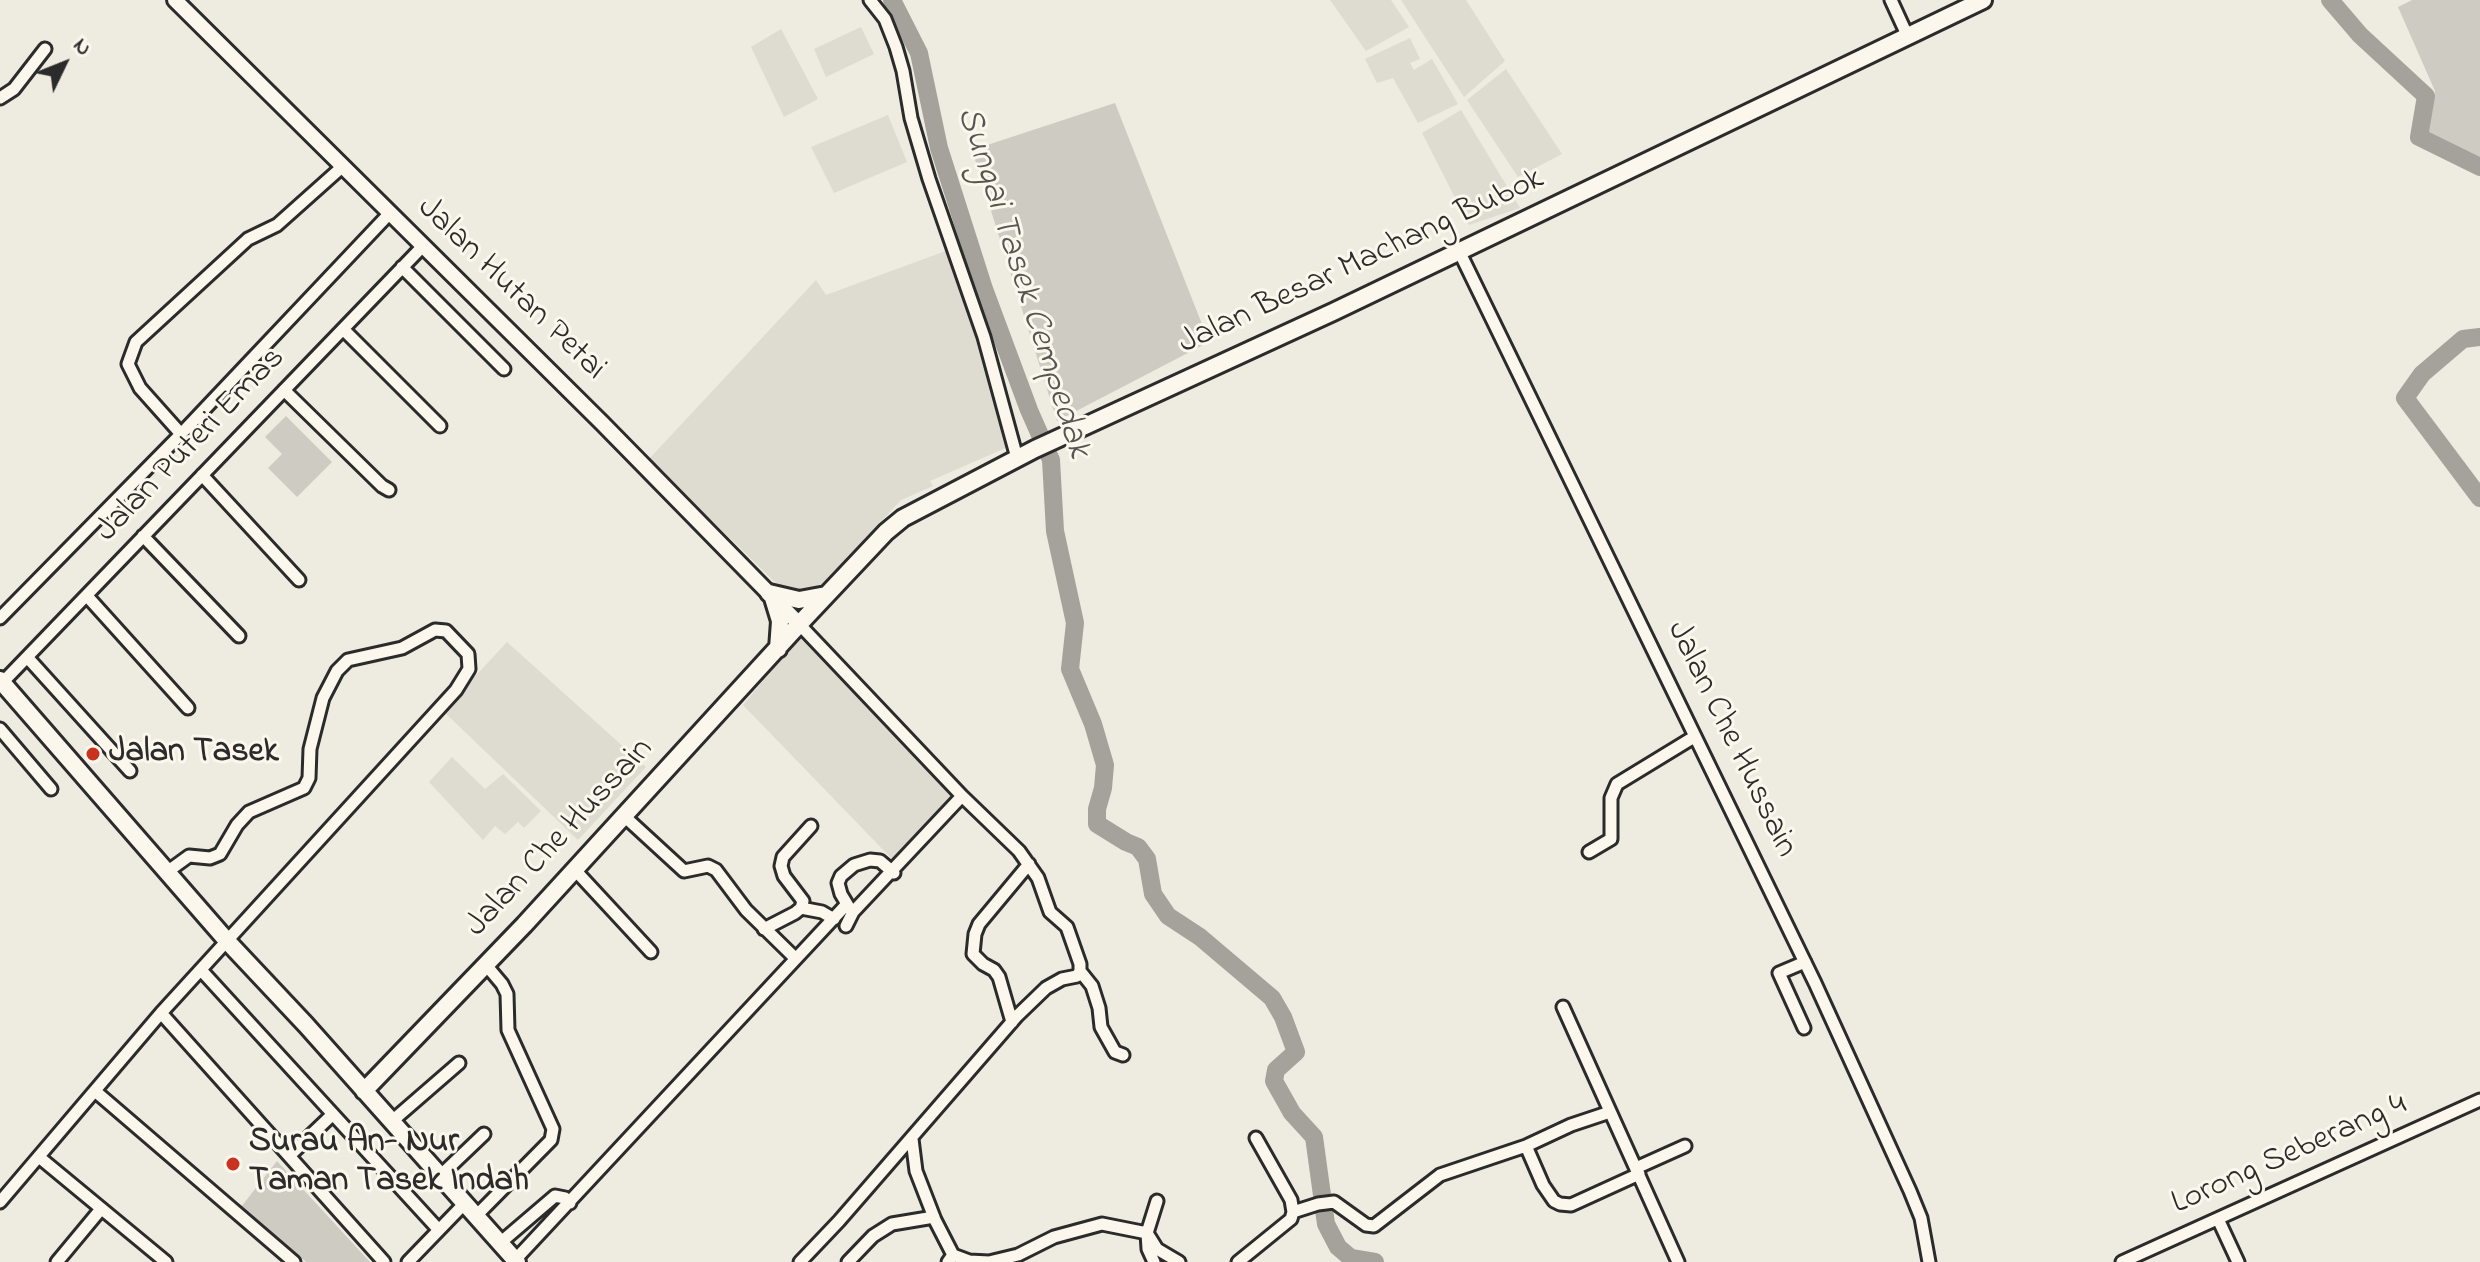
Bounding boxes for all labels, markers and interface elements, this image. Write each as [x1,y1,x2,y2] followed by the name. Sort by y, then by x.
[24,24,104,104] north arrow
[65,31,98,64] text: N
[944,102,1098,464] water label: Sungai Tasek Cempedak
[1173,160,1551,366] street label: Jalan Besar Machang Bubok
[407,189,613,391] street label: Jalan Hutan Petai
[88,340,296,552] street label: Jalan Puteri Emas
[1655,615,1805,865] street label: Jalan Che Hussain
[458,731,664,947] street label: Jalan Che Hussain
[109,734,279,774] place label: Jalan Tasek
[84,745,102,763] marker: Jalan Tasek
[2166,1086,2414,1226] street label: Lorong Seberang 4
[249,1124,529,1204] place label: Surau An- Nur Taman Tasek Indah
[224,1155,242,1173] marker: Surau An- Nur Taman Tasek Indah

